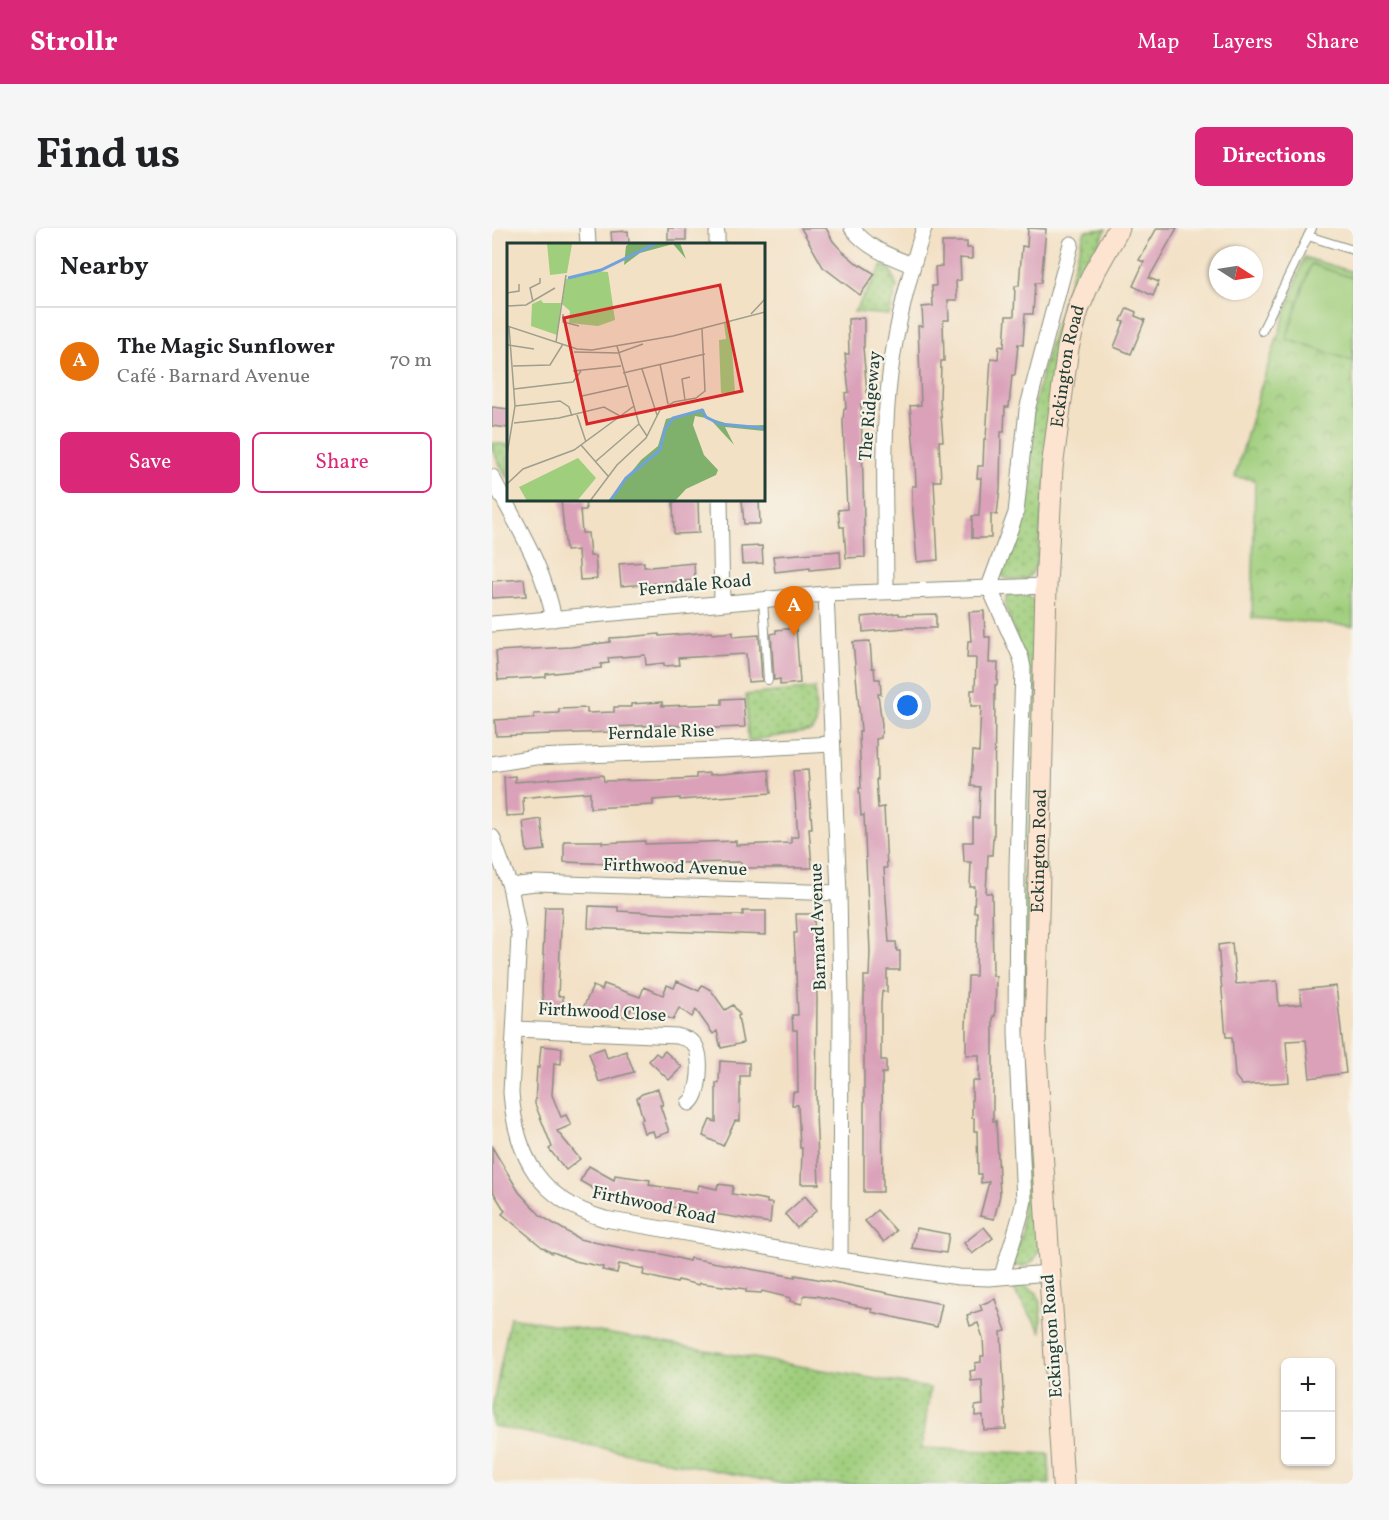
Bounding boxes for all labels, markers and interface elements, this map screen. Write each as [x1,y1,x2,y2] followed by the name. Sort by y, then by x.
[30,23,118,62] text: Strollr
[1137,28,1179,57] text: Map
[1212,28,1273,57] text: Layers
[1306,28,1359,57] text: Share
[36,127,180,186] text: Find us
[1195,127,1353,186] button: Directions
[507,243,765,501] inset map
[1209,246,1263,300] north arrow
[60,249,149,285] text: Nearby
[1045,302,1091,429] street label: Eckington Road
[117,332,335,363] text: The Magic Sunflower
[72,347,87,375] text: A
[389,347,432,375] text: 70 m
[854,350,888,462] street label: The Ridgeway
[117,363,310,391] text: Café · Barnard Avenue
[60,432,240,493] button: Save
[252,432,432,493] button: Share
[637,569,753,603] street label: Ferndale Road
[774,586,814,636] pin: A
[893,691,922,720] your location
[607,719,715,747] street label: Ferndale Rise
[1026,788,1054,913] street label: Eckington Road
[602,853,748,883] street label: Firthwood Avenue
[804,863,834,991] street label: Barnard Avenue
[537,997,667,1029] street label: Firthwood Close
[590,1181,718,1231] street label: Firthwood Road
[1036,1273,1070,1399] street label: Eckington Road
[1281,1358,1335,1466] map controls
[1281,1358,1335,1412] button: +
[1281,1412,1335,1466] button: −

